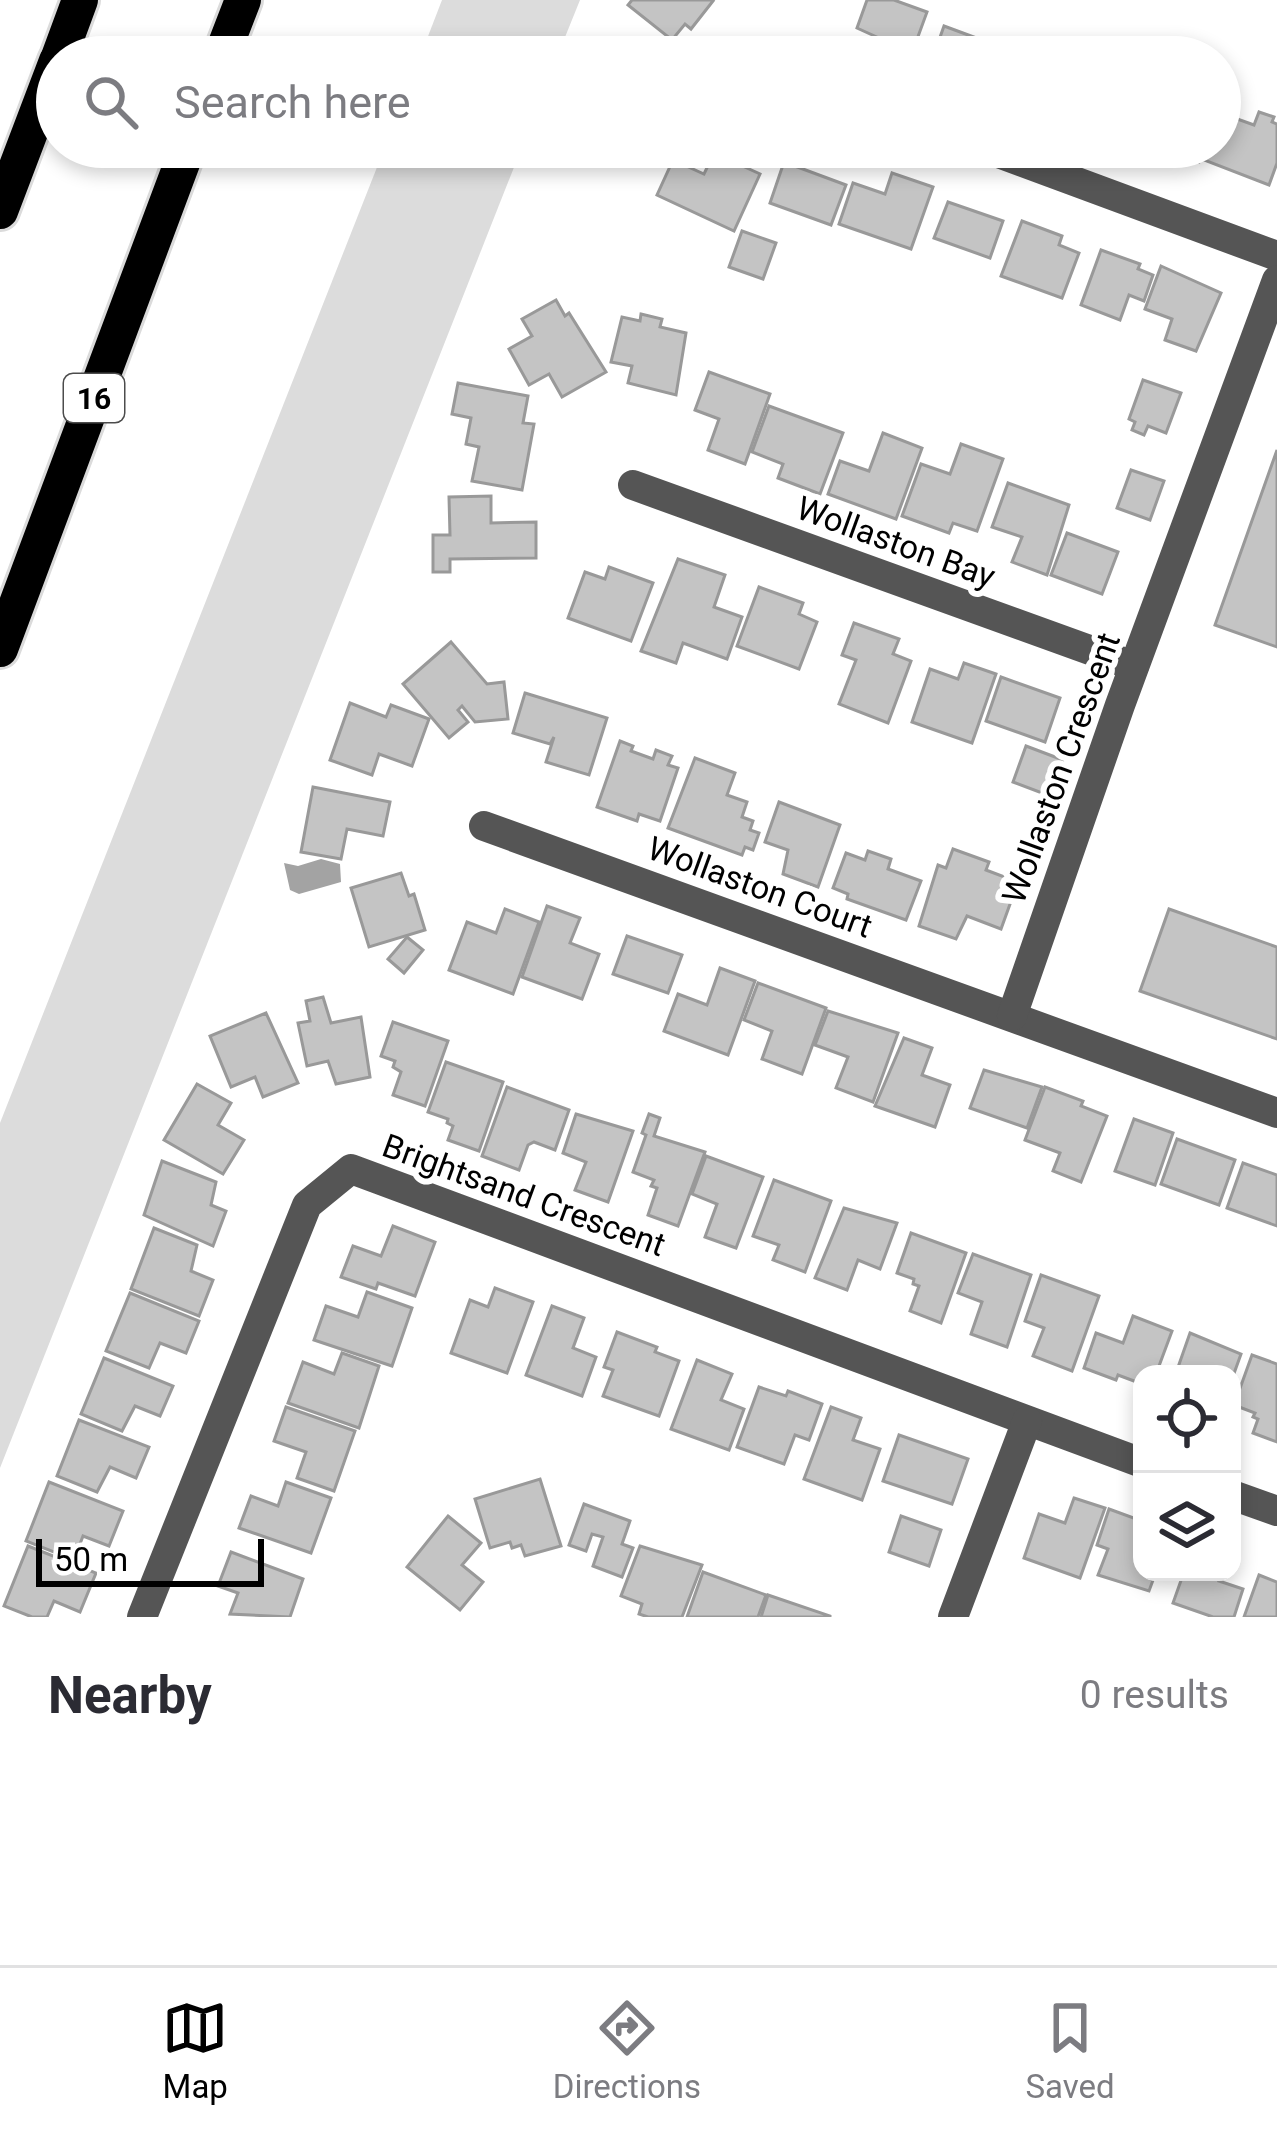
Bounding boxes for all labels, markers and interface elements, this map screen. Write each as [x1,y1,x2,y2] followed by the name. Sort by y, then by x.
[36,36,1241,168] search box
[78,69,144,135] icon: search
[174,76,411,129] text: Search here
[64,374,124,422] road number: 16
[791,488,1001,596] street label: Wollaston Bay
[994,627,1128,909] street label: Wollaston Crescent
[643,828,877,946] street label: Wollaston Court
[377,1126,671,1264] street label: Brightsand Crescent
[1133,1365,1241,1581] map controls
[1133,1365,1241,1473] button: locate
[1133,1473,1241,1581] button: layers
[36,1533,264,1586] scale bar
[54,1540,128,1579] text: 50 m
[48,1666,212,1725] text: Nearby
[1080,1672,1229,1718] text: 0 results
[162,1995,228,2106] tab: Map
[553,1995,701,2106] tab: Directions
[1026,1995,1115,2106] tab: Saved

